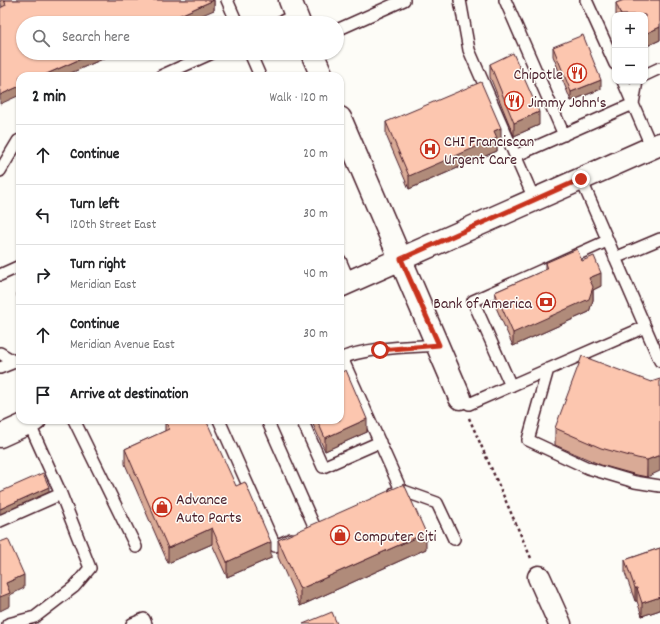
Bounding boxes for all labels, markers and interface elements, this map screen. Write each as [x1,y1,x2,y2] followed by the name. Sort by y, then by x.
[612,12,648,84] map controls
[612,12,648,48] button: +
[16,16,344,60] search box
[30,27,52,49] icon: search
[62,27,130,49] text: Search here
[612,48,648,84] button: −
[566,62,588,84] restaurant icon: Chipotle
[514,64,563,87] place label: Chipotle
[32,86,66,110] text: 2 min
[270,89,328,108] text: Walk · 120 m
[503,90,525,112] restaurant icon: Jimmy John's
[528,92,607,115] place label: Jimmy John's
[444,131,534,172] place label: CHI Franciscan Urgent Care
[419,138,441,160] hospital icon: CHI Franciscan Urgent Care
[32,144,54,166] icon: ahead
[70,144,119,166] text: Continue
[303,145,328,164] text: 20 m
[572,170,590,188] route end
[70,194,119,216] text: Turn left
[32,204,54,226] icon: left
[303,205,328,224] text: 30 m
[70,216,156,235] text: 120th Street East
[70,254,126,276] text: Turn right
[32,264,54,286] icon: right
[304,265,328,284] text: 40 m
[70,276,136,295] text: Meridian East
[535,291,557,313] bank icon: Bank of America
[433,293,532,316] place label: Bank of America
[70,314,119,336] text: Continue
[32,324,54,346] icon: ahead
[303,325,328,344] text: 30 m
[70,336,175,355] text: Meridian Avenue East
[371,341,389,359] route start
[32,384,54,406] icon: arrive
[70,384,188,406] text: Arrive at destination
[176,489,242,530] place label: Advance Auto Parts
[151,496,173,518] shop icon: Advance Auto Parts
[329,524,351,546] shop icon: Computer Citi
[354,526,437,549] place label: Computer Citi

